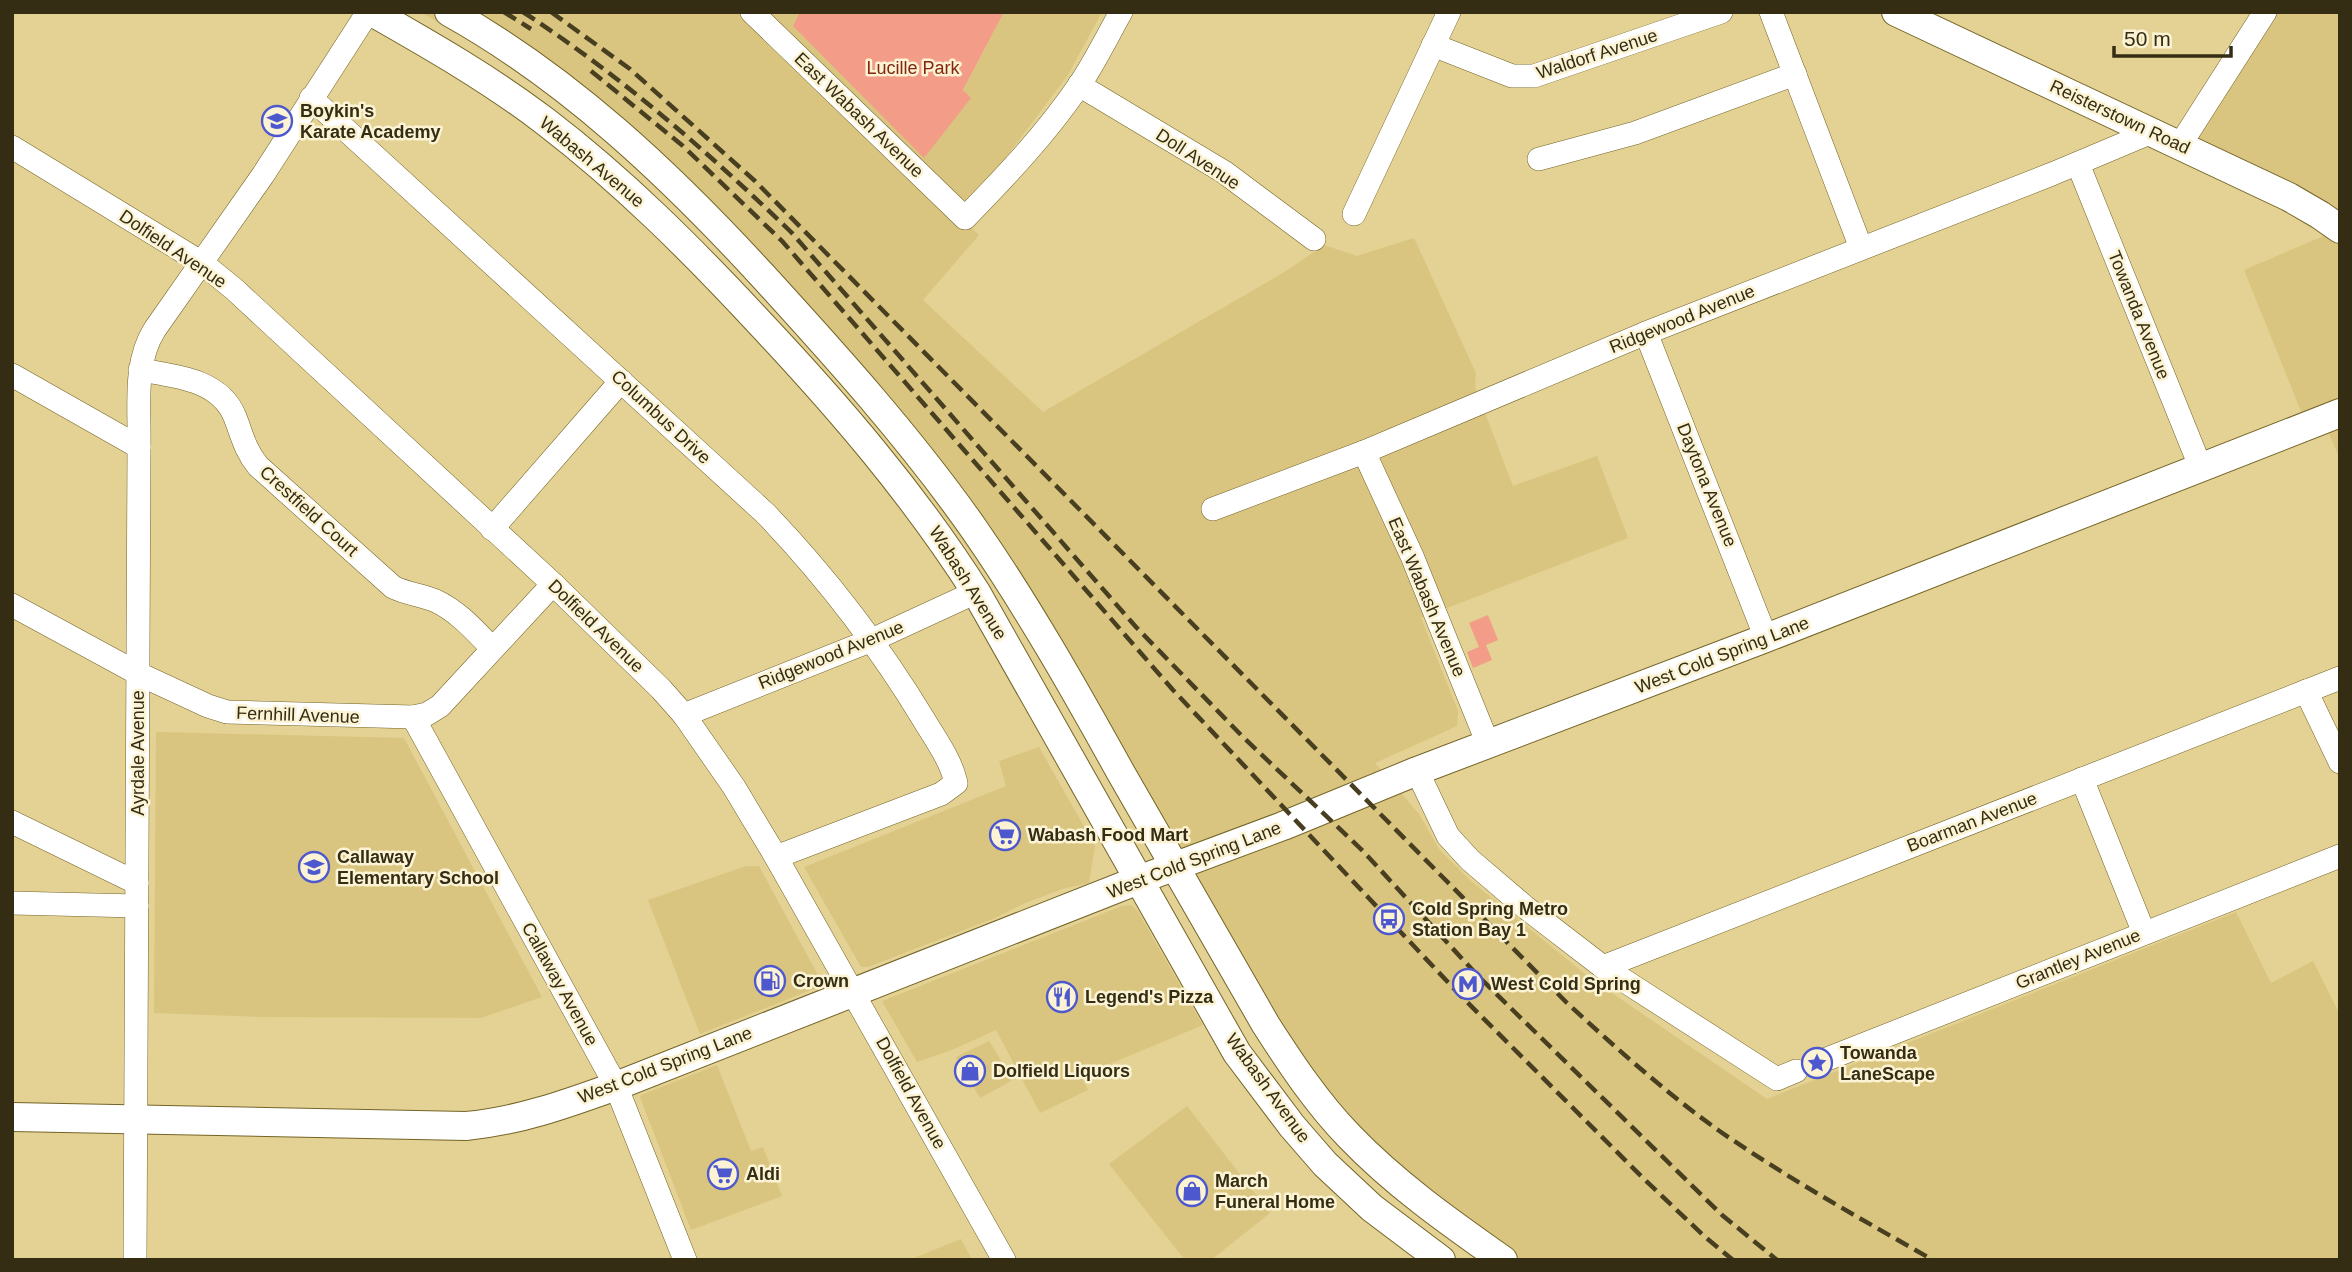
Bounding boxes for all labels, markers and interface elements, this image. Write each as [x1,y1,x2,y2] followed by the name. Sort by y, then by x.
[2114,14,2231,58] scale bar
[1534,25,1660,83] street label: Waldorf Avenue
[2124,27,2171,50] text: 50 m
[791,48,927,182] street label: East Wabash Avenue
[866,58,961,78] park label: Lucille Park
[2047,76,2193,158] street label: Reisterstown Road
[300,101,440,142] place label: Boykin's Karate Academy
[260,104,294,138] school or university icon: Boykin's Karate Academy
[536,113,648,211] street label: Wabash Avenue
[1152,125,1244,193] street label: Doll Avenue
[116,206,230,292] street label: Dolfield Avenue
[2104,248,2174,382] street label: Towanda Avenue
[1606,281,1758,357] street label: Ridgewood Avenue
[607,366,715,468] street label: Columbus Drive
[1673,420,1741,550] street label: Daytona Avenue
[256,462,362,560] street label: Crestfield Court
[1384,514,1470,680] street label: East Wabash Avenue
[925,523,1011,643] street label: Wabash Avenue
[544,575,648,677] street label: Dolfield Avenue
[1632,613,1812,697] street label: West Cold Spring Lane
[755,617,907,693] street label: Ridgewood Avenue
[128,690,148,816] street label: Ayrdale Avenue
[236,703,360,727] street label: Fernhill Avenue
[1904,788,2040,856] street label: Boarman Avenue
[988,818,1022,852] supermarket icon: Wabash Food Mart
[1104,818,1284,902] street label: West Cold Spring Lane
[1028,825,1188,845] place label: Wabash Food Mart
[337,847,499,888] place label: Callaway Elementary School
[297,850,331,884] school or university icon: Callaway Elementary School
[1412,899,1568,940] place label: Cold Spring Metro Station Bay 1
[1372,902,1406,936] bus stop icon: Cold Spring Metro Station Bay 1
[518,919,602,1049] street label: Callaway Avenue
[2013,925,2143,993] street label: Grantley Avenue
[753,964,787,998] fuel station icon: Crown
[1451,967,1485,1001] metro station icon: West Cold Spring
[793,971,849,991] place label: Crown
[1491,974,1641,994] place label: West Cold Spring
[1045,980,1079,1014] restaurant icon: Legend's Pizza
[1085,987,1214,1007] place label: Legend's Pizza
[575,1023,755,1107] street label: West Cold Spring Lane
[1222,1029,1314,1147] street label: Wabash Avenue
[872,1034,950,1152] street label: Dolfield Avenue
[1840,1043,1935,1084] place label: Towanda LaneScape
[1800,1046,1834,1080] place icon: Towanda LaneScape
[953,1054,987,1088] shop icon: Dolfield Liquors
[993,1061,1130,1081] place label: Dolfield Liquors
[706,1157,740,1191] supermarket icon: Aldi
[746,1164,780,1184] place label: Aldi
[1215,1171,1335,1212] place label: March Funeral Home
[1175,1174,1209,1208] shop icon: March Funeral Home

